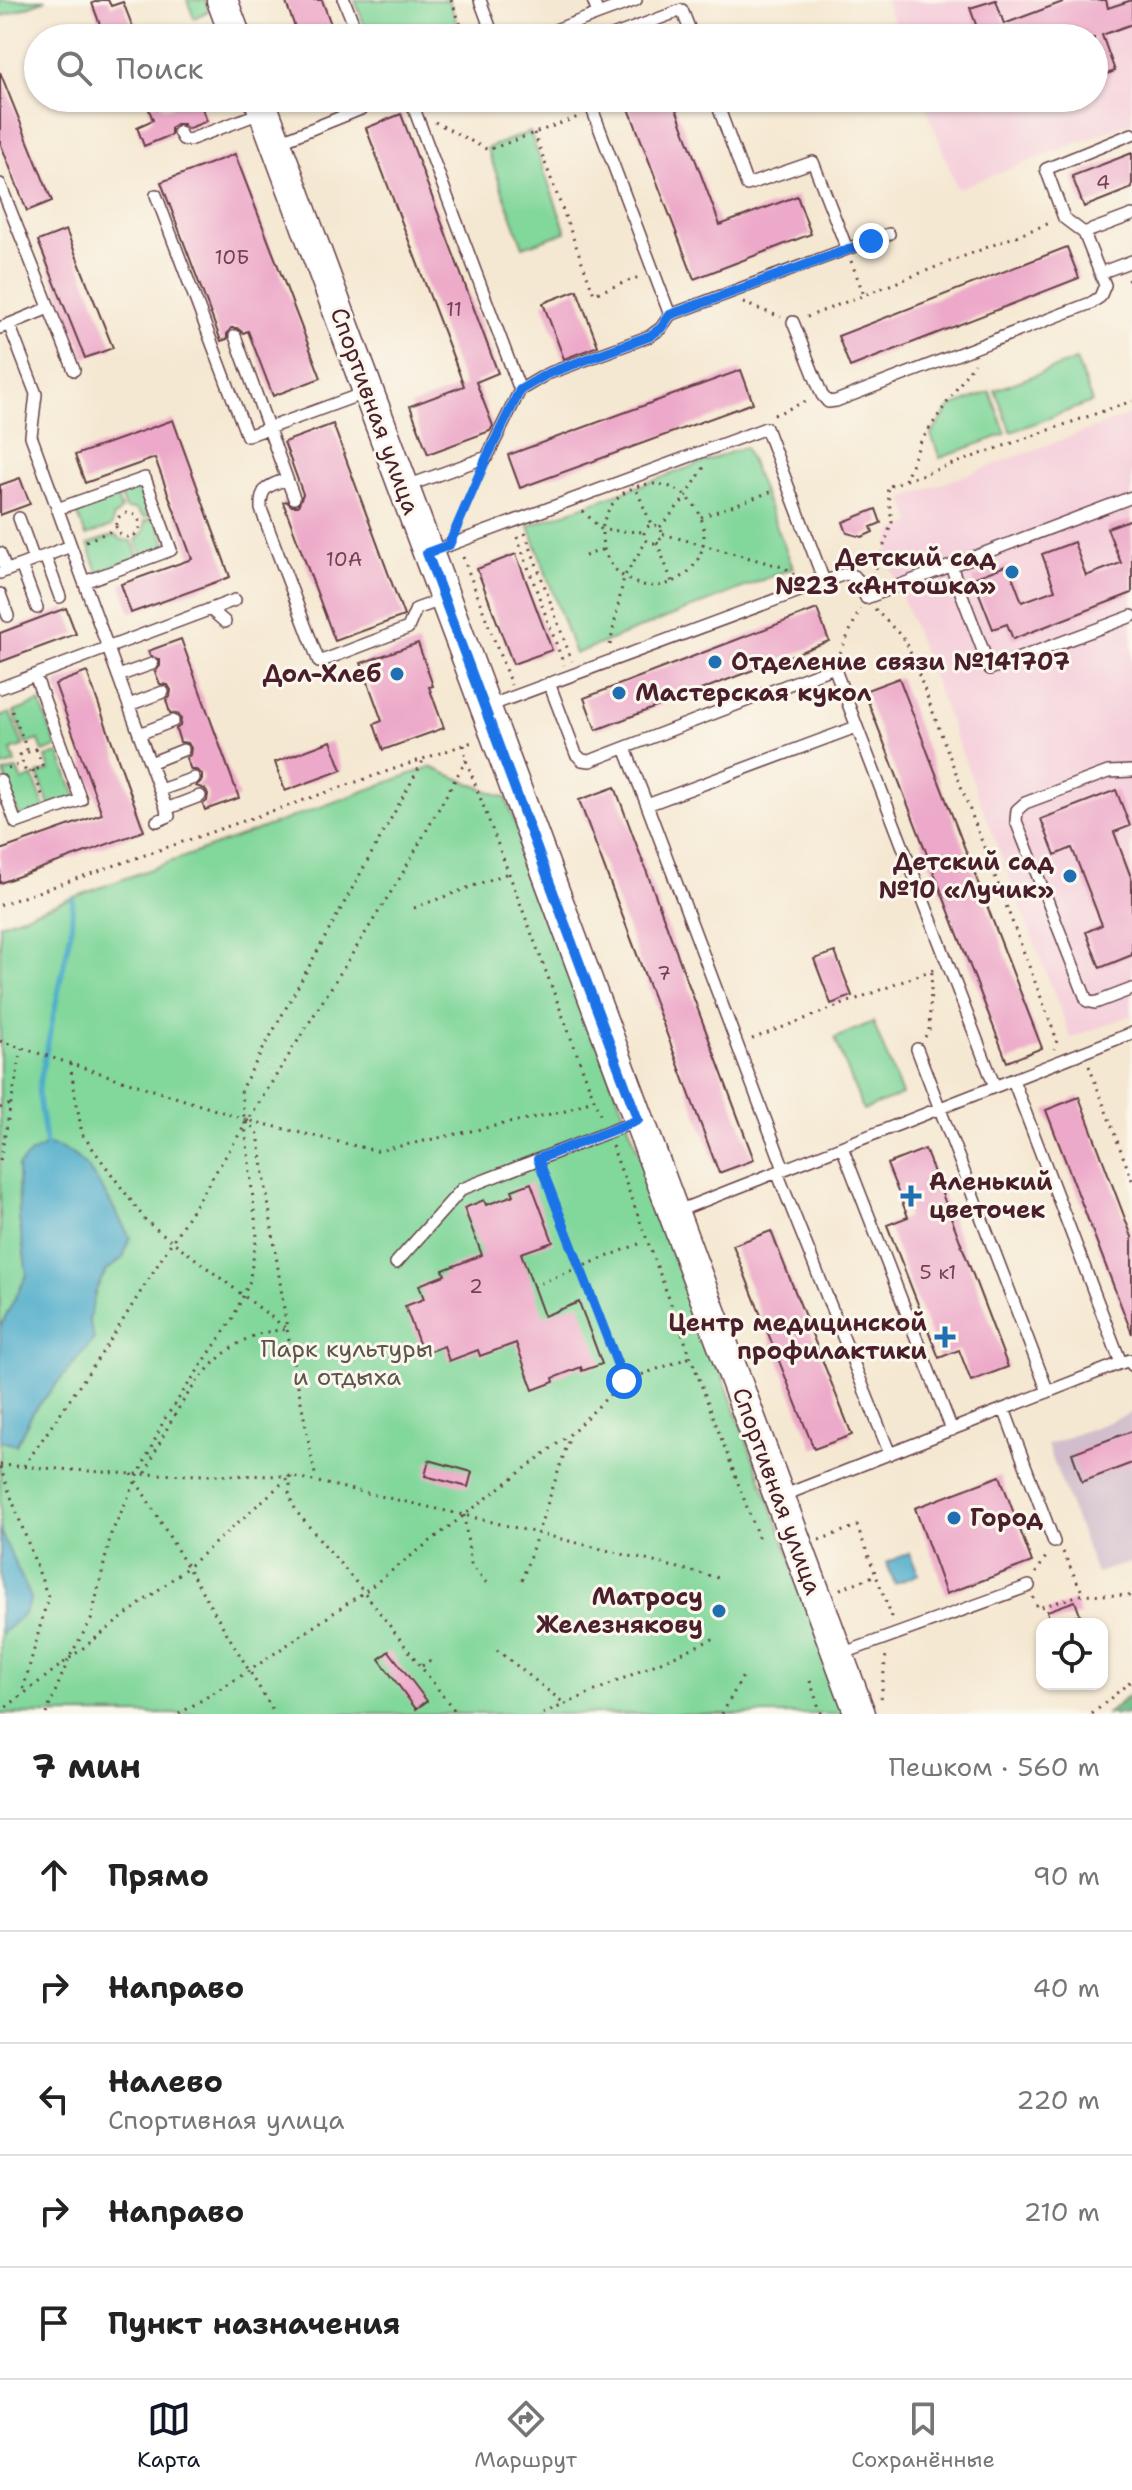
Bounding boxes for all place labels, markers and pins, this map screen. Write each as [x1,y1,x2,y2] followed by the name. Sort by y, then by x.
[775,542,996,602] place label: Детский сад №23 «Антошка»
[1003,563,1021,581] marker: Детский сад №23 «Антошка»
[731,646,1070,678] place label: Отделение связи №141707
[706,653,724,671] marker: Отделение связи №141707
[263,658,381,690] place label: Дол-Хлеб
[388,665,406,683] marker: Дол-Хлеб
[635,677,872,709] place label: Мастерская кукол
[610,684,628,702] marker: Мастерская кукол
[878,846,1054,906] place label: Детский сад №10 «Лучик»
[1061,867,1079,885] marker: Детский сад №10 «Лучик»
[929,1166,1053,1226] place label: Аленький цветочек
[900,1185,922,1207] marker: Аленький цветочек
[668,1307,927,1367] place label: Центр медицинской профилактики
[934,1326,956,1348] marker: Центр медицинской профилактики
[970,1502,1043,1534] place label: Город
[945,1509,963,1527] marker: Город
[536,1581,703,1641] place label: Матросу Железнякову
[710,1602,728,1620] marker: Матросу Железнякову

